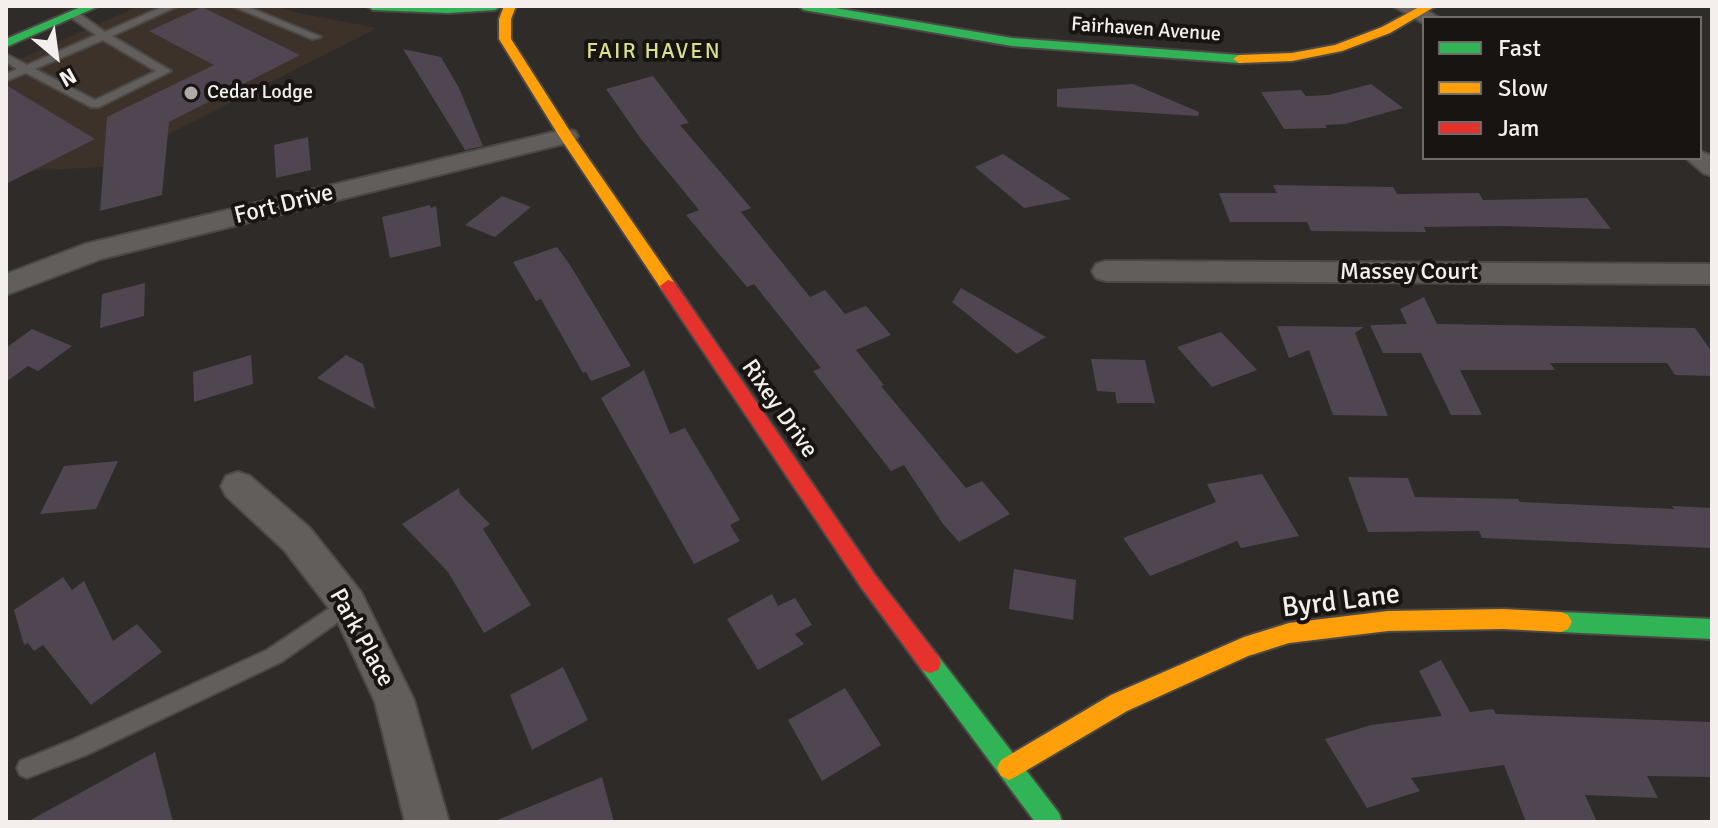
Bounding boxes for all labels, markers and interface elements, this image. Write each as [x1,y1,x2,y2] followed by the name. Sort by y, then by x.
[1070,13,1222,47] street label: Fairhaven Avenue
[16,16,96,96] north arrow
[1422,16,1702,160] legend
[1498,33,1541,63] text: Fast
[586,39,722,65] district label: FAIR HAVEN
[55,62,81,93] text: N
[1498,73,1548,103] text: Slow
[207,81,313,105] place label: Cedar Lodge
[182,84,200,102] marker: Cedar Lodge
[1498,113,1539,143] text: Jam
[232,179,336,231] street label: Fort Drive
[1340,259,1478,287] street label: Massey Court
[735,354,823,464] street label: Rixey Drive
[1280,578,1402,626] street label: Byrd Lane
[322,584,400,692] street label: Park Place

